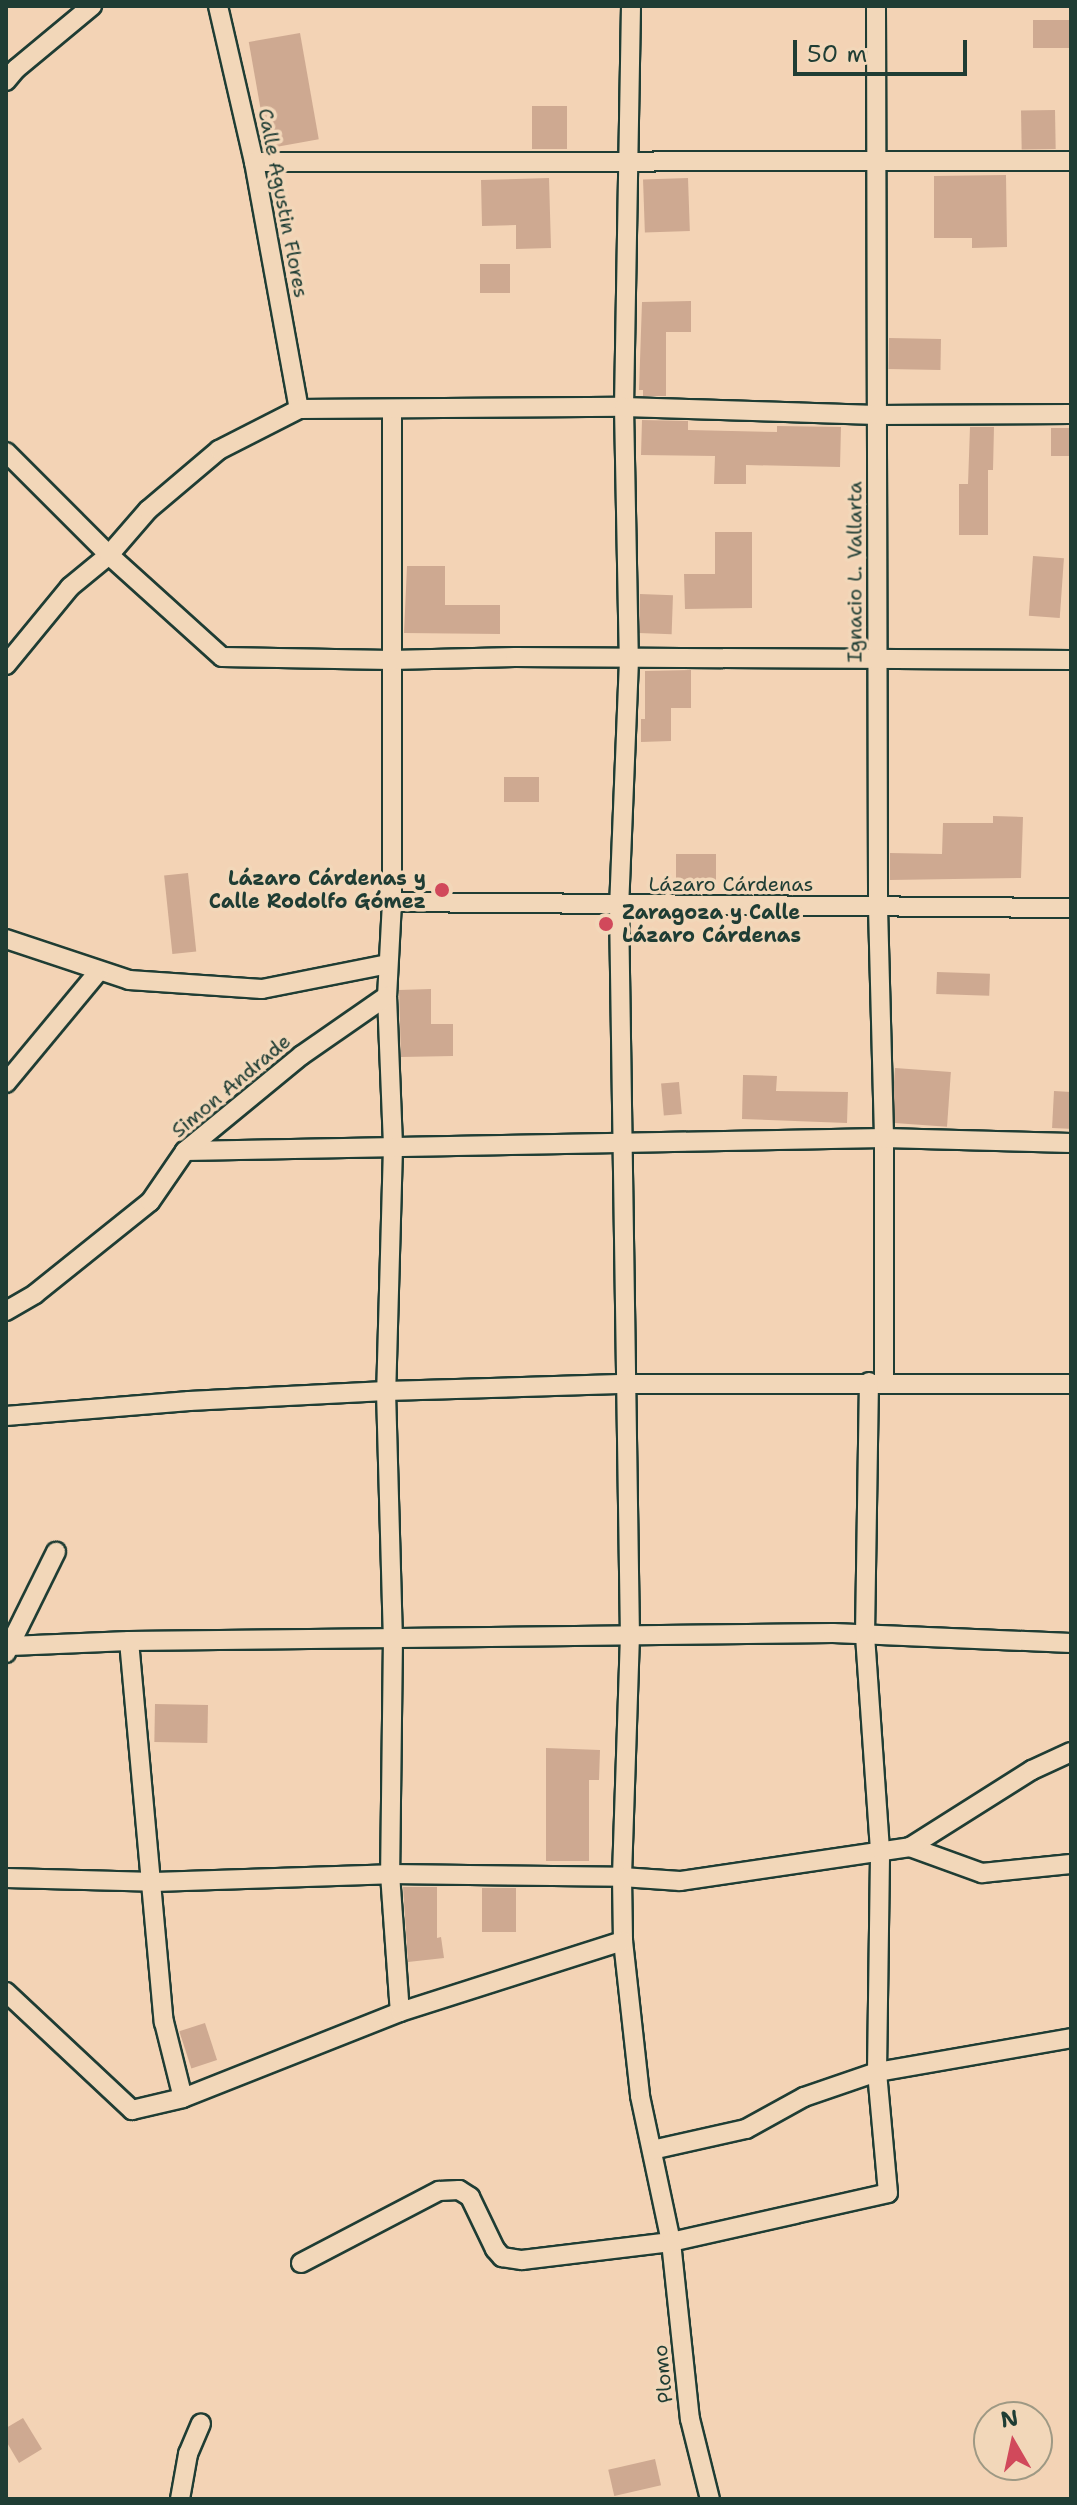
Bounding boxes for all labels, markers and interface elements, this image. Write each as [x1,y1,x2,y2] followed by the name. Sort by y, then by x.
[797,24,971,74] scale bar
[807,38,867,70] text: 50 m
[253,106,313,300] street label: Calle Agustin Flores
[843,481,867,663] street label: Ignacio L. Vallarta
[209,866,426,913] place label: Lázaro Cárdenas y Calle Rodolfo Gómez
[649,872,813,896] street label: Lázaro Cárdenas
[433,881,451,899] marker: Lázaro Cárdenas y Calle Rodolfo Gómez
[622,900,801,947] place label: Zaragoza y Calle Lázaro Cárdenas
[597,915,615,933] marker: Zaragoza y Calle Lázaro Cárdenas
[167,1029,295,1143] street label: Simon Andrade
[648,2344,678,2404] street label: Plomo
[973,2401,1053,2481] north arrow
[999,2403,1020,2434] text: N

